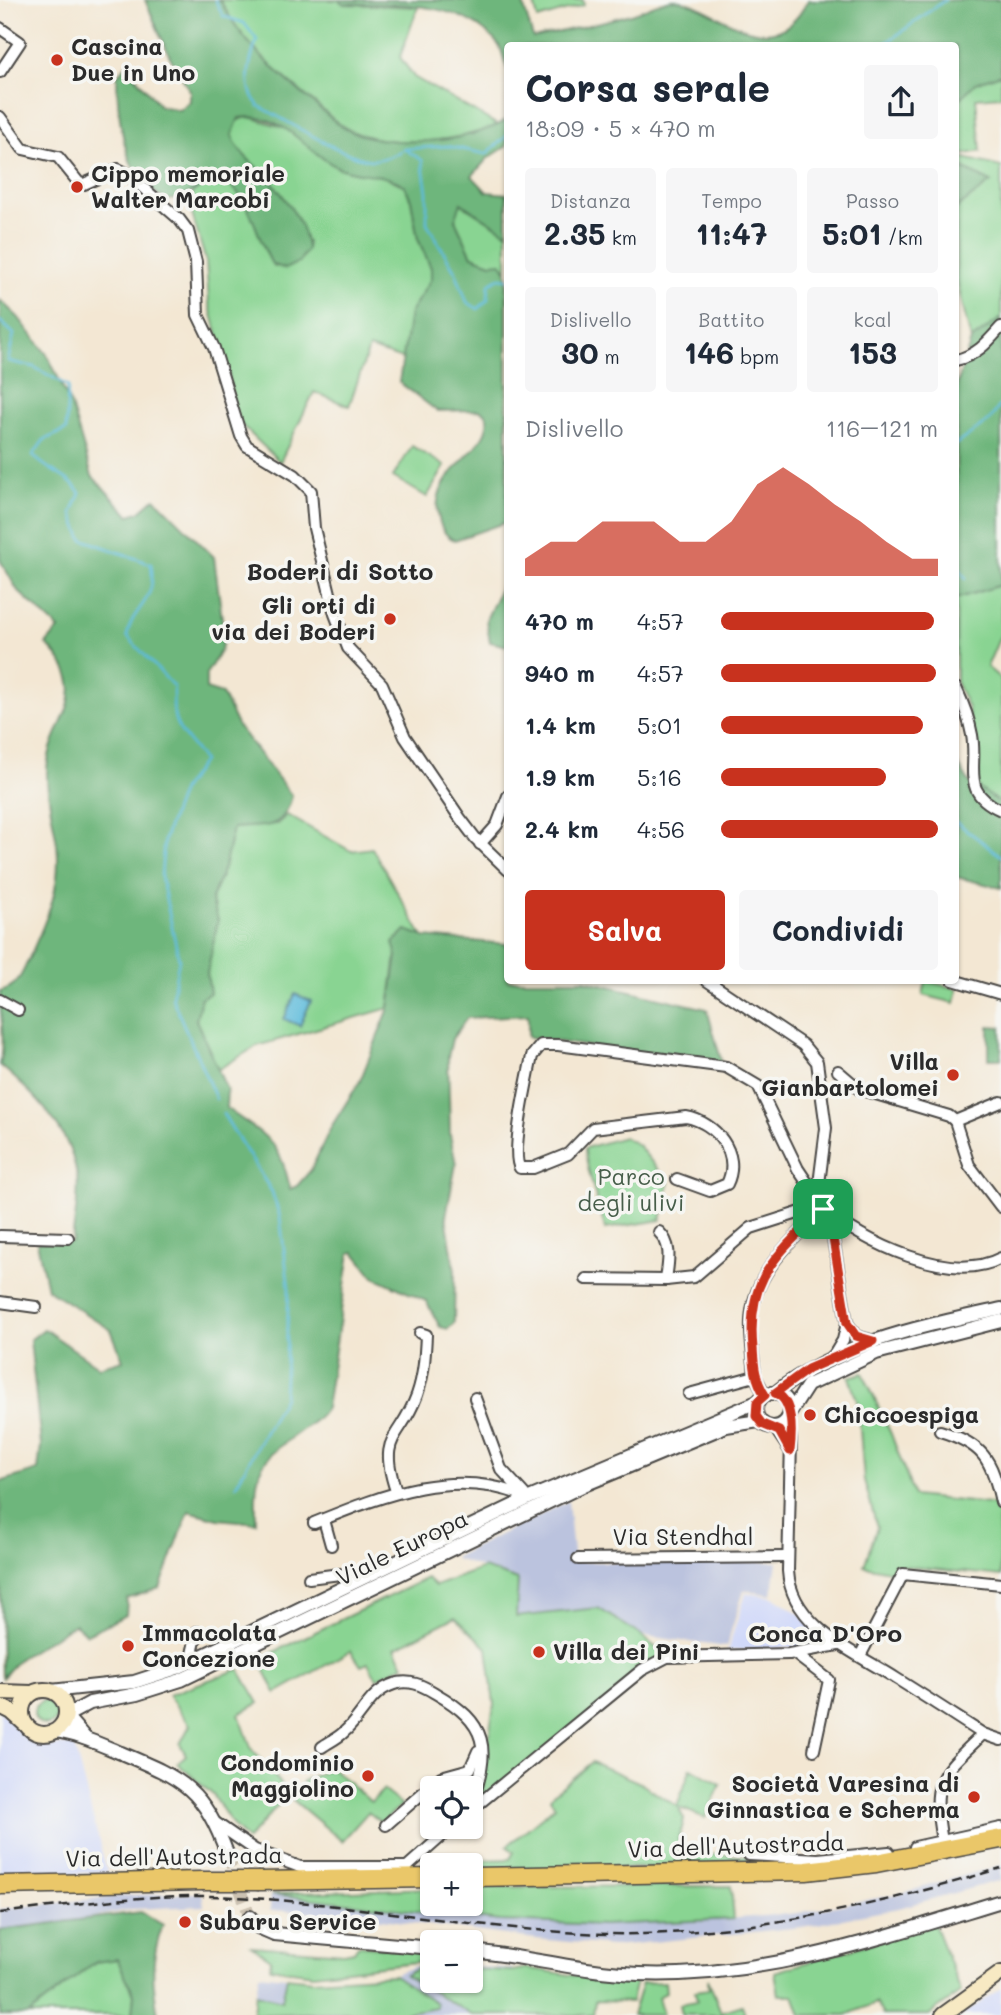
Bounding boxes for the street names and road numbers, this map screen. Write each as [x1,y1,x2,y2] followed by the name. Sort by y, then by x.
[331,1502,472,1592] street label: Viale Europa
[612,1521,754,1551] street label: Via Stendhal
[627,1826,845,1864] street label: Via dell'Autostrada
[65,1839,283,1873] street label: Via dell'Autostrada

